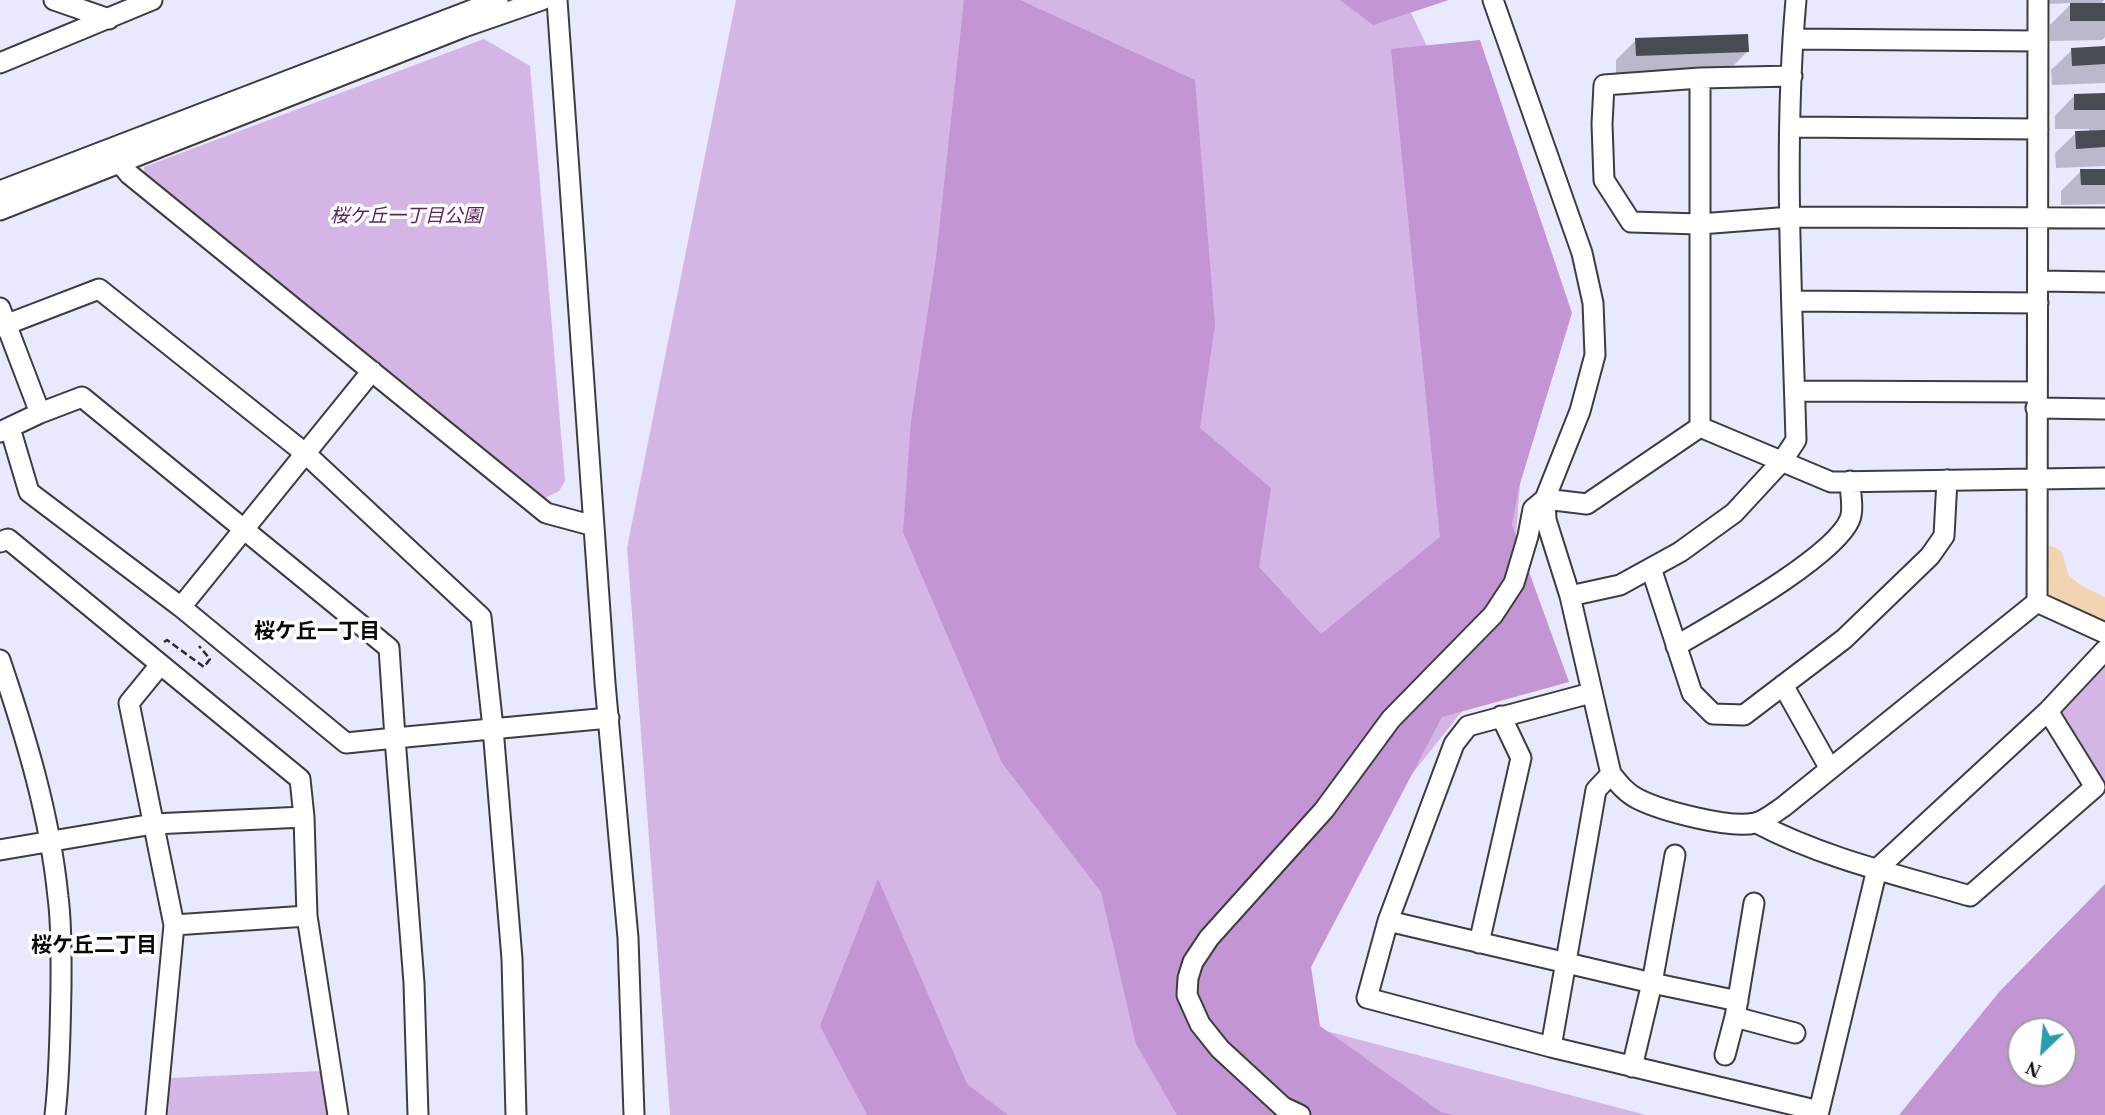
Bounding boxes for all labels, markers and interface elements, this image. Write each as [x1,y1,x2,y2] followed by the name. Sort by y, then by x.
[330,204,482,226] park label: 桜ケ丘一丁目公園
[254,617,380,643] district label: 桜ケ丘一丁目
[31,931,157,957] district label: 桜ケ丘二丁目
[2007,1017,2077,1087] north arrow
[2023,1057,2044,1082] text: N

